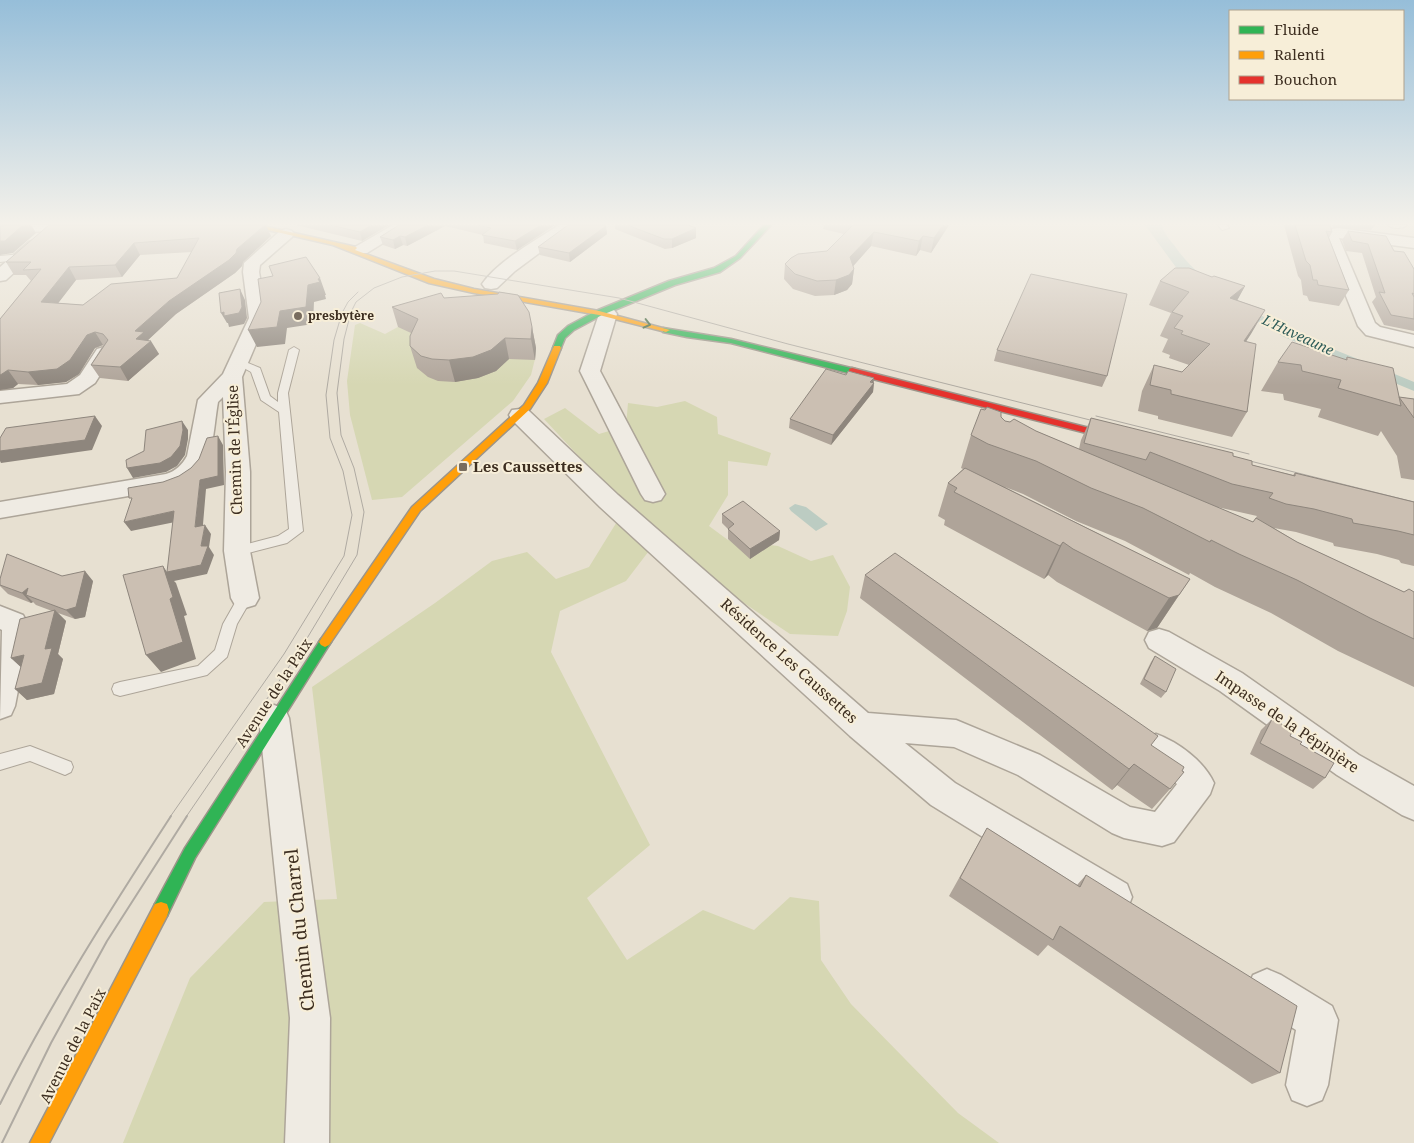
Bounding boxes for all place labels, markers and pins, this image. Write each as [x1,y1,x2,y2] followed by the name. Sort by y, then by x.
[308,307,374,324] place label: presbytère
[292,310,304,322] marker: presbytère
[473,456,583,476] place label: Les Caussettes
[457,461,469,473] marker: Les Caussettes

